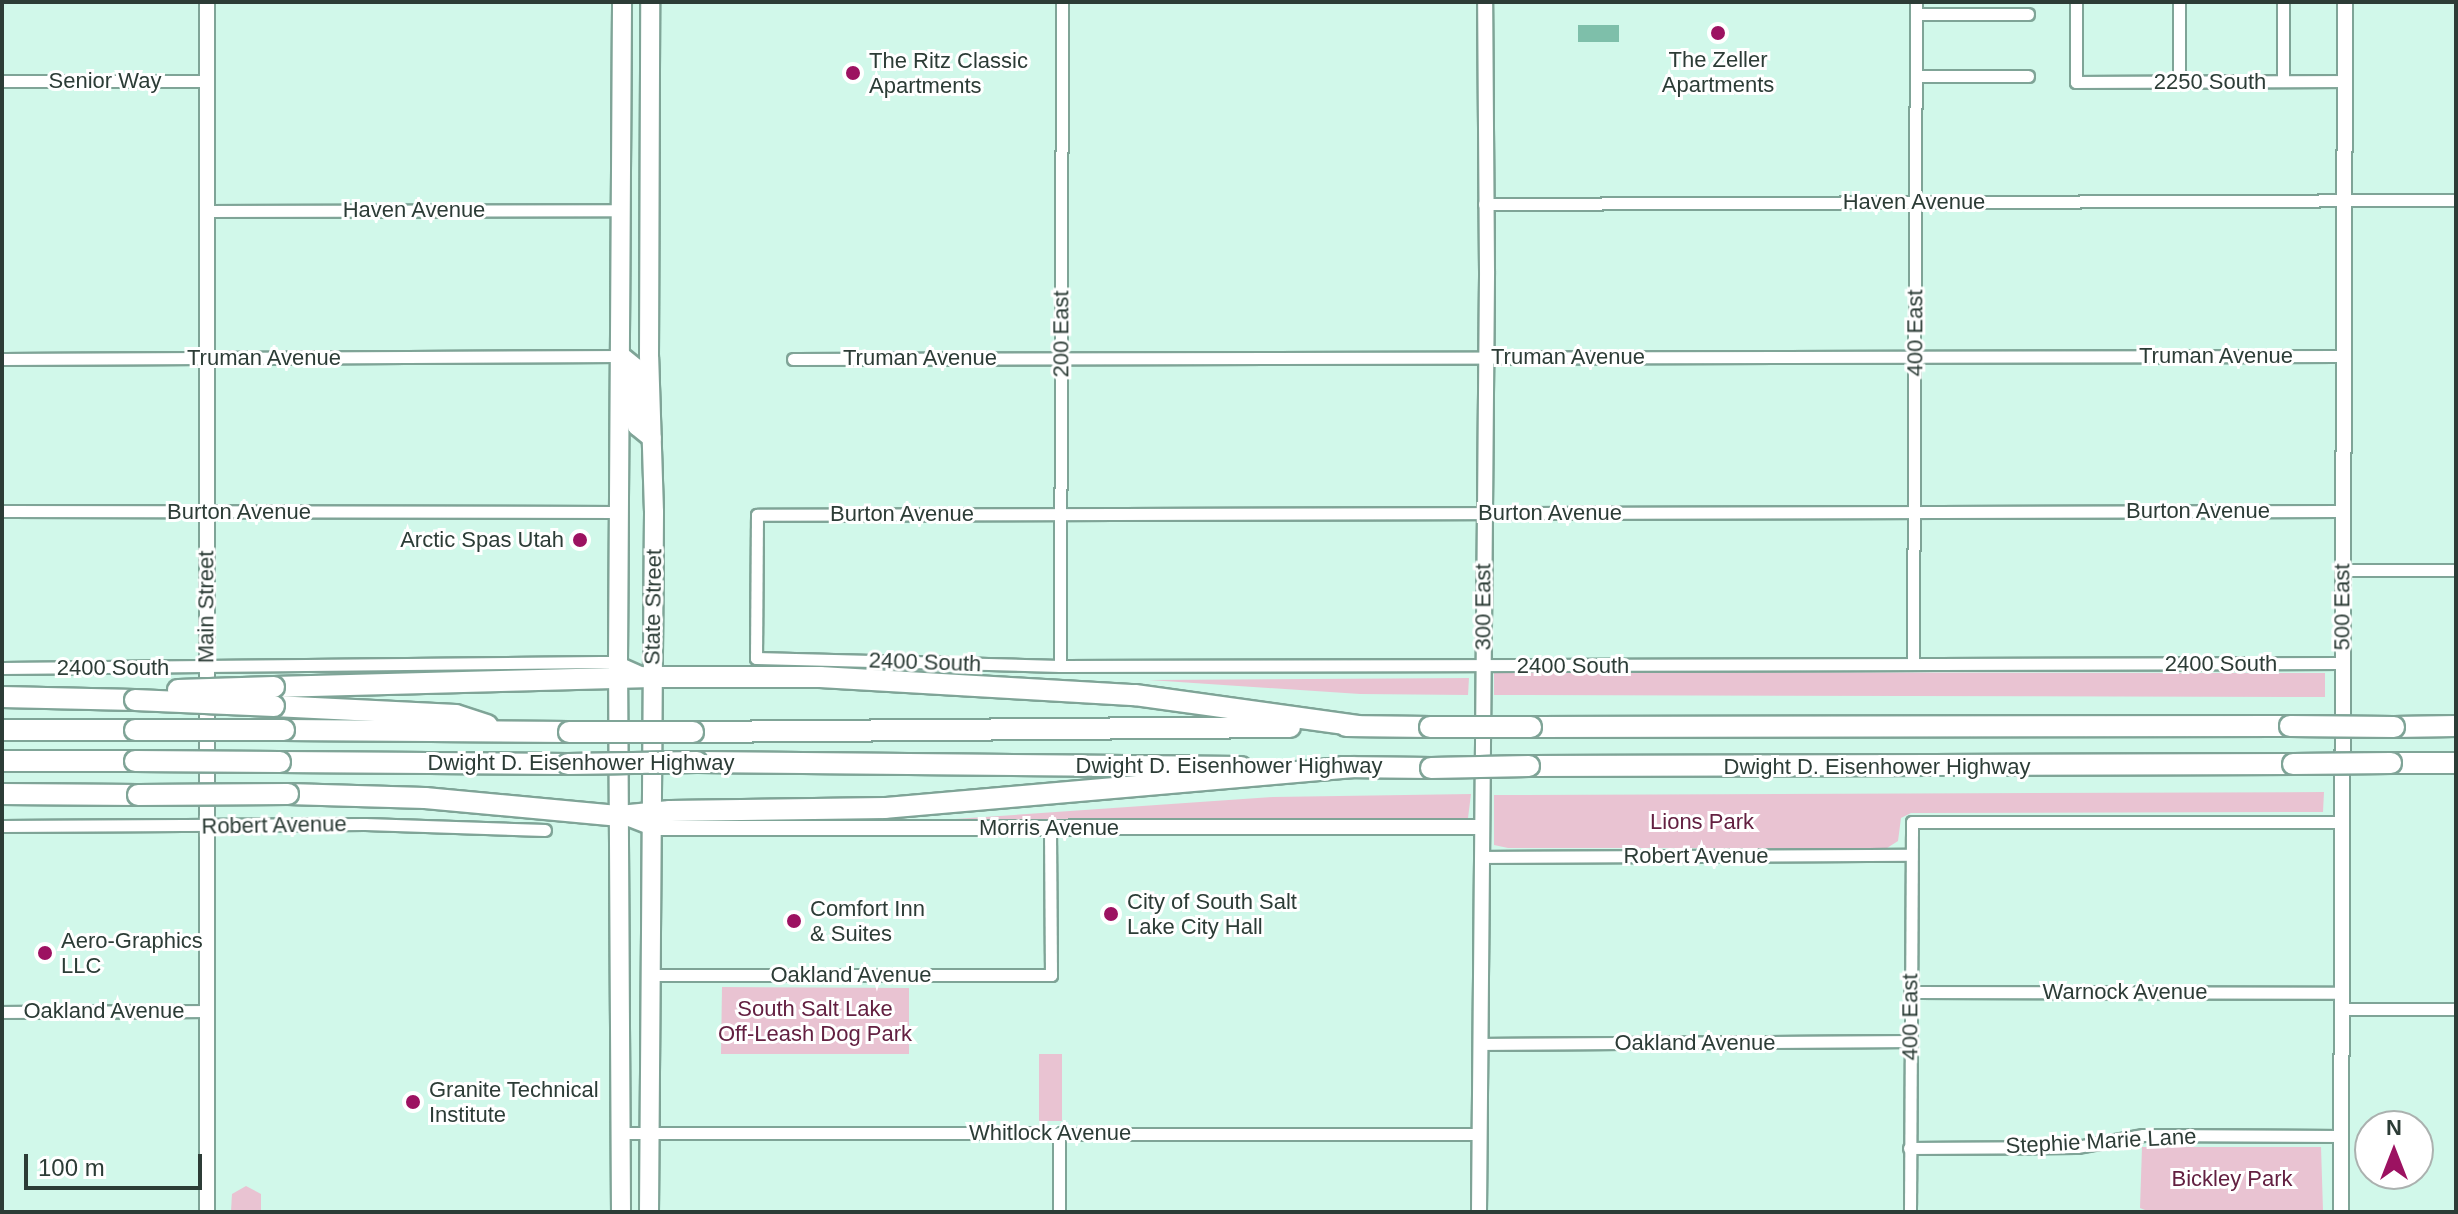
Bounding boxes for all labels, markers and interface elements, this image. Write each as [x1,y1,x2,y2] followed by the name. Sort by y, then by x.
[1709,24,1727,42] marker: The Zeller Apartments
[1662,46,1774,98] place label: The Zeller Apartments
[869,47,1028,98] place label: The Ritz Classic Apartments
[844,64,862,82] marker: The Ritz Classic Apartments
[49,68,161,94] street label: Senior Way
[2154,69,2266,95] street label: 2250 South
[1842,189,1986,215] street label: Haven Avenue
[342,197,486,223] street label: Haven Avenue
[1902,290,1928,376] street label: 400 East
[1048,291,1074,377] street label: 200 East
[2138,343,2294,369] street label: Truman Avenue
[1490,344,1646,370] street label: Truman Avenue
[186,345,342,371] street label: Truman Avenue
[842,345,998,371] street label: Truman Avenue
[2125,498,2271,524] street label: Burton Avenue
[166,499,312,525] street label: Burton Avenue
[1477,500,1623,526] street label: Burton Avenue
[829,501,975,527] street label: Burton Avenue
[400,527,564,553] place label: Arctic Spas Utah
[571,531,589,549] marker: Arctic Spas Utah
[639,549,667,665] street label: State Street
[193,551,219,663] street label: Main Street
[1470,564,1496,650] street label: 300 East
[2329,564,2355,650] street label: 500 East
[868,647,982,677] street label: 2400 South
[2165,651,2277,677] street label: 2400 South
[1517,653,1629,679] street label: 2400 South
[57,655,169,681] street label: 2400 South
[428,750,734,776] street label: Dwight D. Eisenhower Highway
[1076,753,1382,779] street label: Dwight D. Eisenhower Highway
[1724,754,2030,780] street label: Dwight D. Eisenhower Highway
[1650,809,1754,835] park label: Lions Park
[201,811,347,839] street label: Robert Avenue
[978,815,1120,841] street label: Morris Avenue
[1623,843,1769,869] street label: Robert Avenue
[1127,888,1297,940] place label: City of South Salt Lake City Hall
[810,895,925,946] place label: Comfort Inn & Suites
[1102,905,1120,923] marker: City of South Salt Lake City Hall
[785,912,803,930] marker: Comfort Inn & Suites
[61,927,203,978] place label: Aero-Graphics LLC
[36,944,54,962] marker: Aero-Graphics LLC
[770,962,932,988] street label: Oakland Avenue
[1897,974,1923,1060] street label: 400 East
[2042,979,2208,1005] street label: Warnock Avenue
[718,995,912,1046] park label: South Salt Lake Off-Leash Dog Park
[23,998,185,1024] street label: Oakland Avenue
[1614,1030,1776,1056] street label: Oakland Avenue
[429,1076,599,1128] place label: Granite Technical Institute
[404,1093,422,1111] marker: Granite Technical Institute
[2354,1110,2434,1190] north arrow
[2386,1115,2402,1140] text: N
[968,1120,1132,1146] street label: Whitlock Avenue
[2005,1123,2197,1159] street label: Stephie Marie Lane
[28,1138,206,1188] scale bar
[38,1154,105,1181] text: 100 m
[2171,1166,2293,1192] park label: Bickley Park

